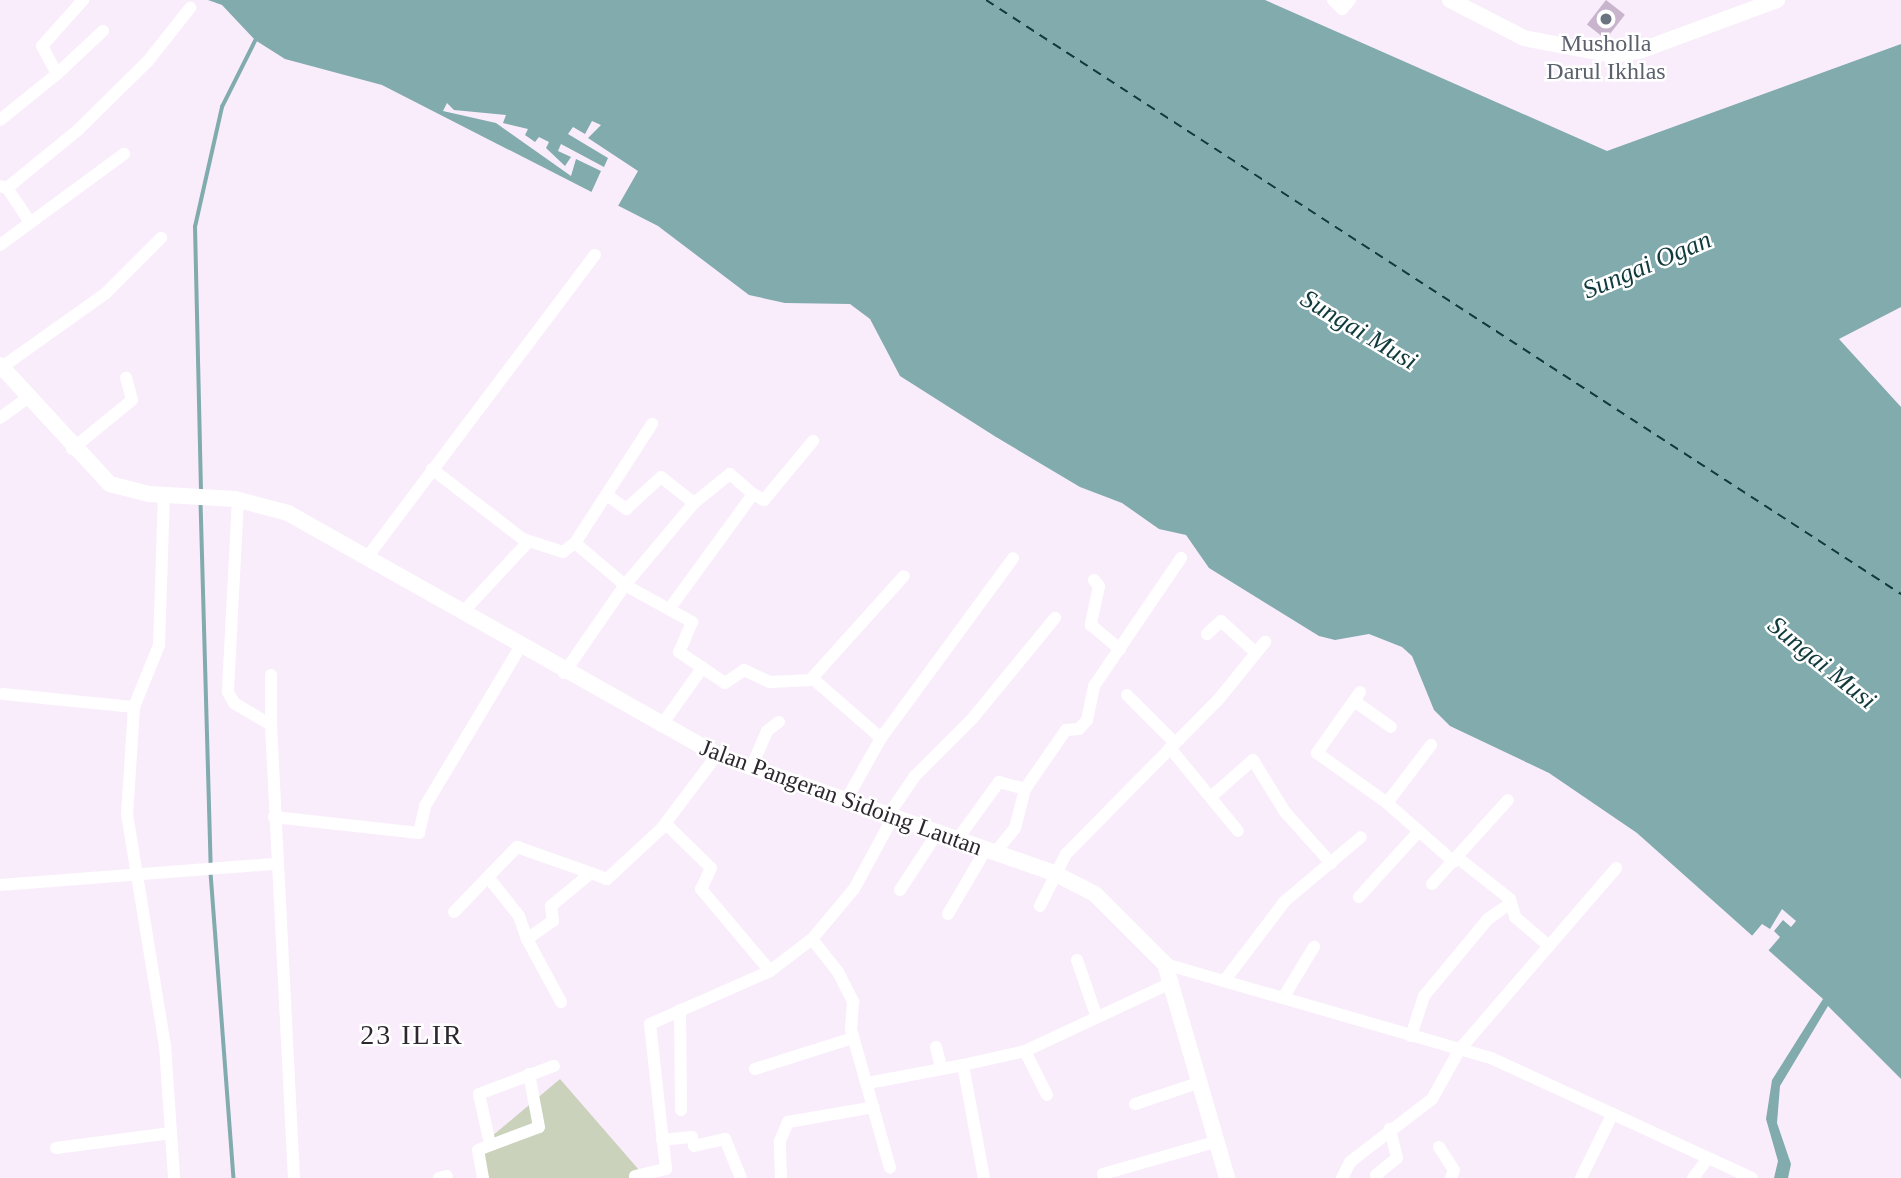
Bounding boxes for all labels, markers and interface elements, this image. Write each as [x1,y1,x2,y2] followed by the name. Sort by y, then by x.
[1598,11,1614,27] marker: Musholla Darul Ikhlas
[1546,30,1666,86] place label: Musholla Darul Ikhlas
[1578,224,1716,306] water label: Sungai Ogan
[1295,283,1423,377] water label: Sungai Musi
[1761,610,1883,716] water label: Sungai Musi
[696,734,986,862] street label: Jalan Pangeran Sidoing Lautan
[361,1018,463,1052] district label: 23 ILIR

